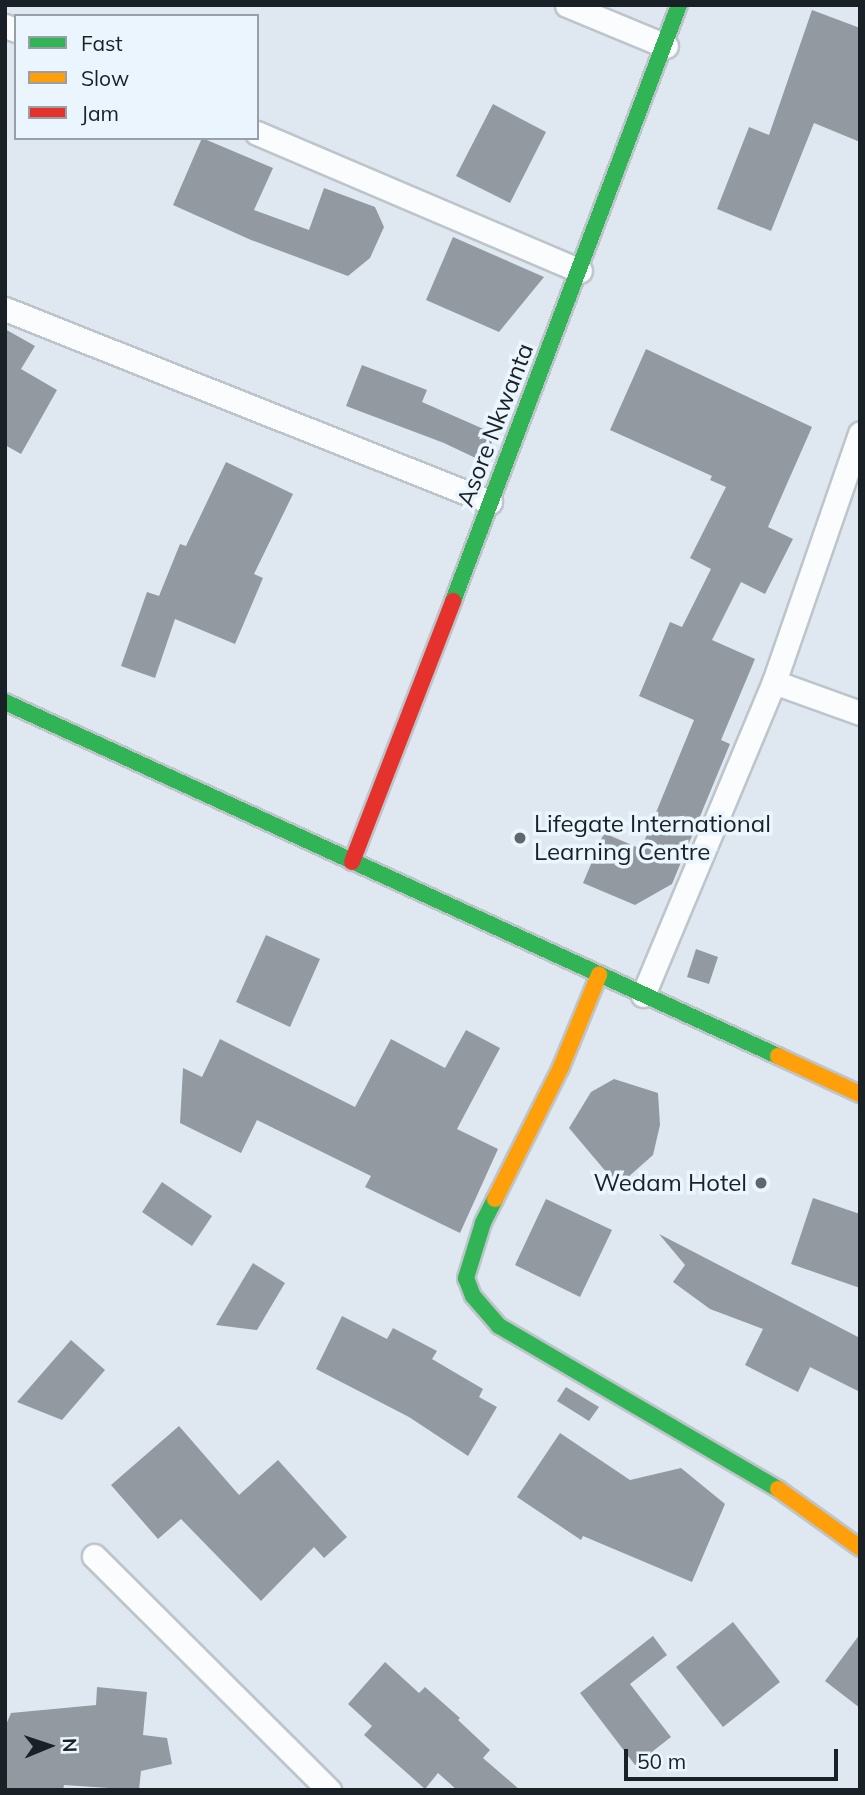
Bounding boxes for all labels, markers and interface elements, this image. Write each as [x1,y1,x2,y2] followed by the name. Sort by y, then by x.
[14,14,259,140] legend
[81,30,123,56] text: Fast
[81,65,129,91] text: Slow
[81,100,119,126] text: Jam
[451,339,539,511] street label: Asore Nkwanta
[534,810,771,866] place label: Lifegate International Learning Centre
[512,830,528,846] marker: Lifegate International Learning Centre
[594,1169,747,1197] place label: Wedam Hotel
[753,1175,769,1191] marker: Wedam Hotel
[14,1711,84,1781] north arrow
[627,1736,840,1780] scale bar
[58,1738,82,1753] text: N
[637,1748,686,1774] text: 50 m

